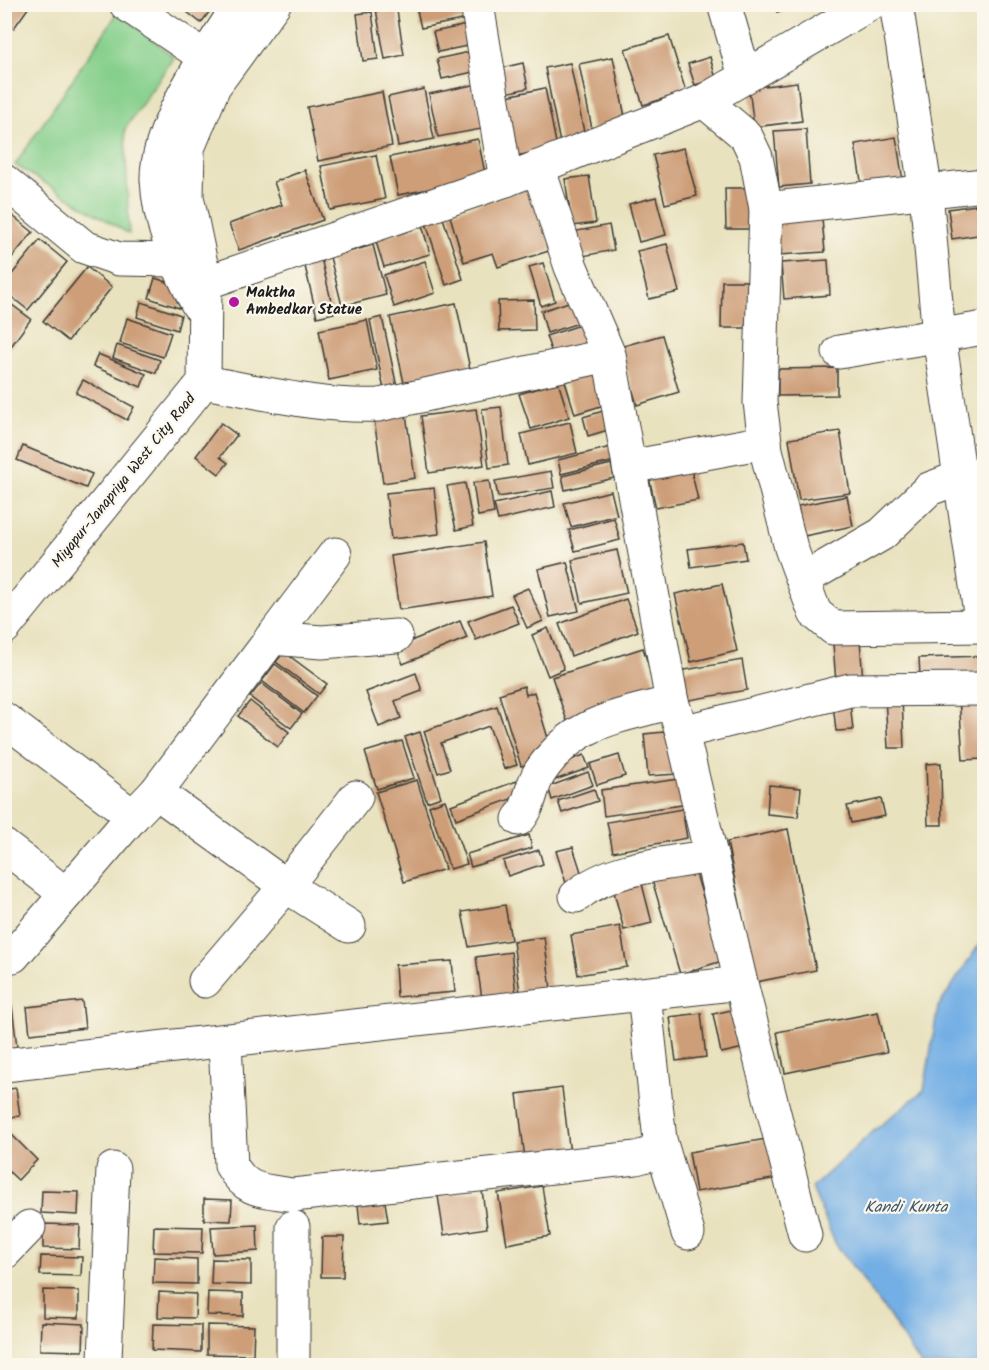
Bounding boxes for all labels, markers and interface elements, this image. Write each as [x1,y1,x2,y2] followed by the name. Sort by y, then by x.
[246,281,363,322] place label: Maktha Ambedkar Statue
[227,295,241,309] marker: Maktha Ambedkar Statue
[46,388,202,574] street label: Miyapur-Janapriya West City Road
[864,1195,949,1220] water label: Kandi Kunta

